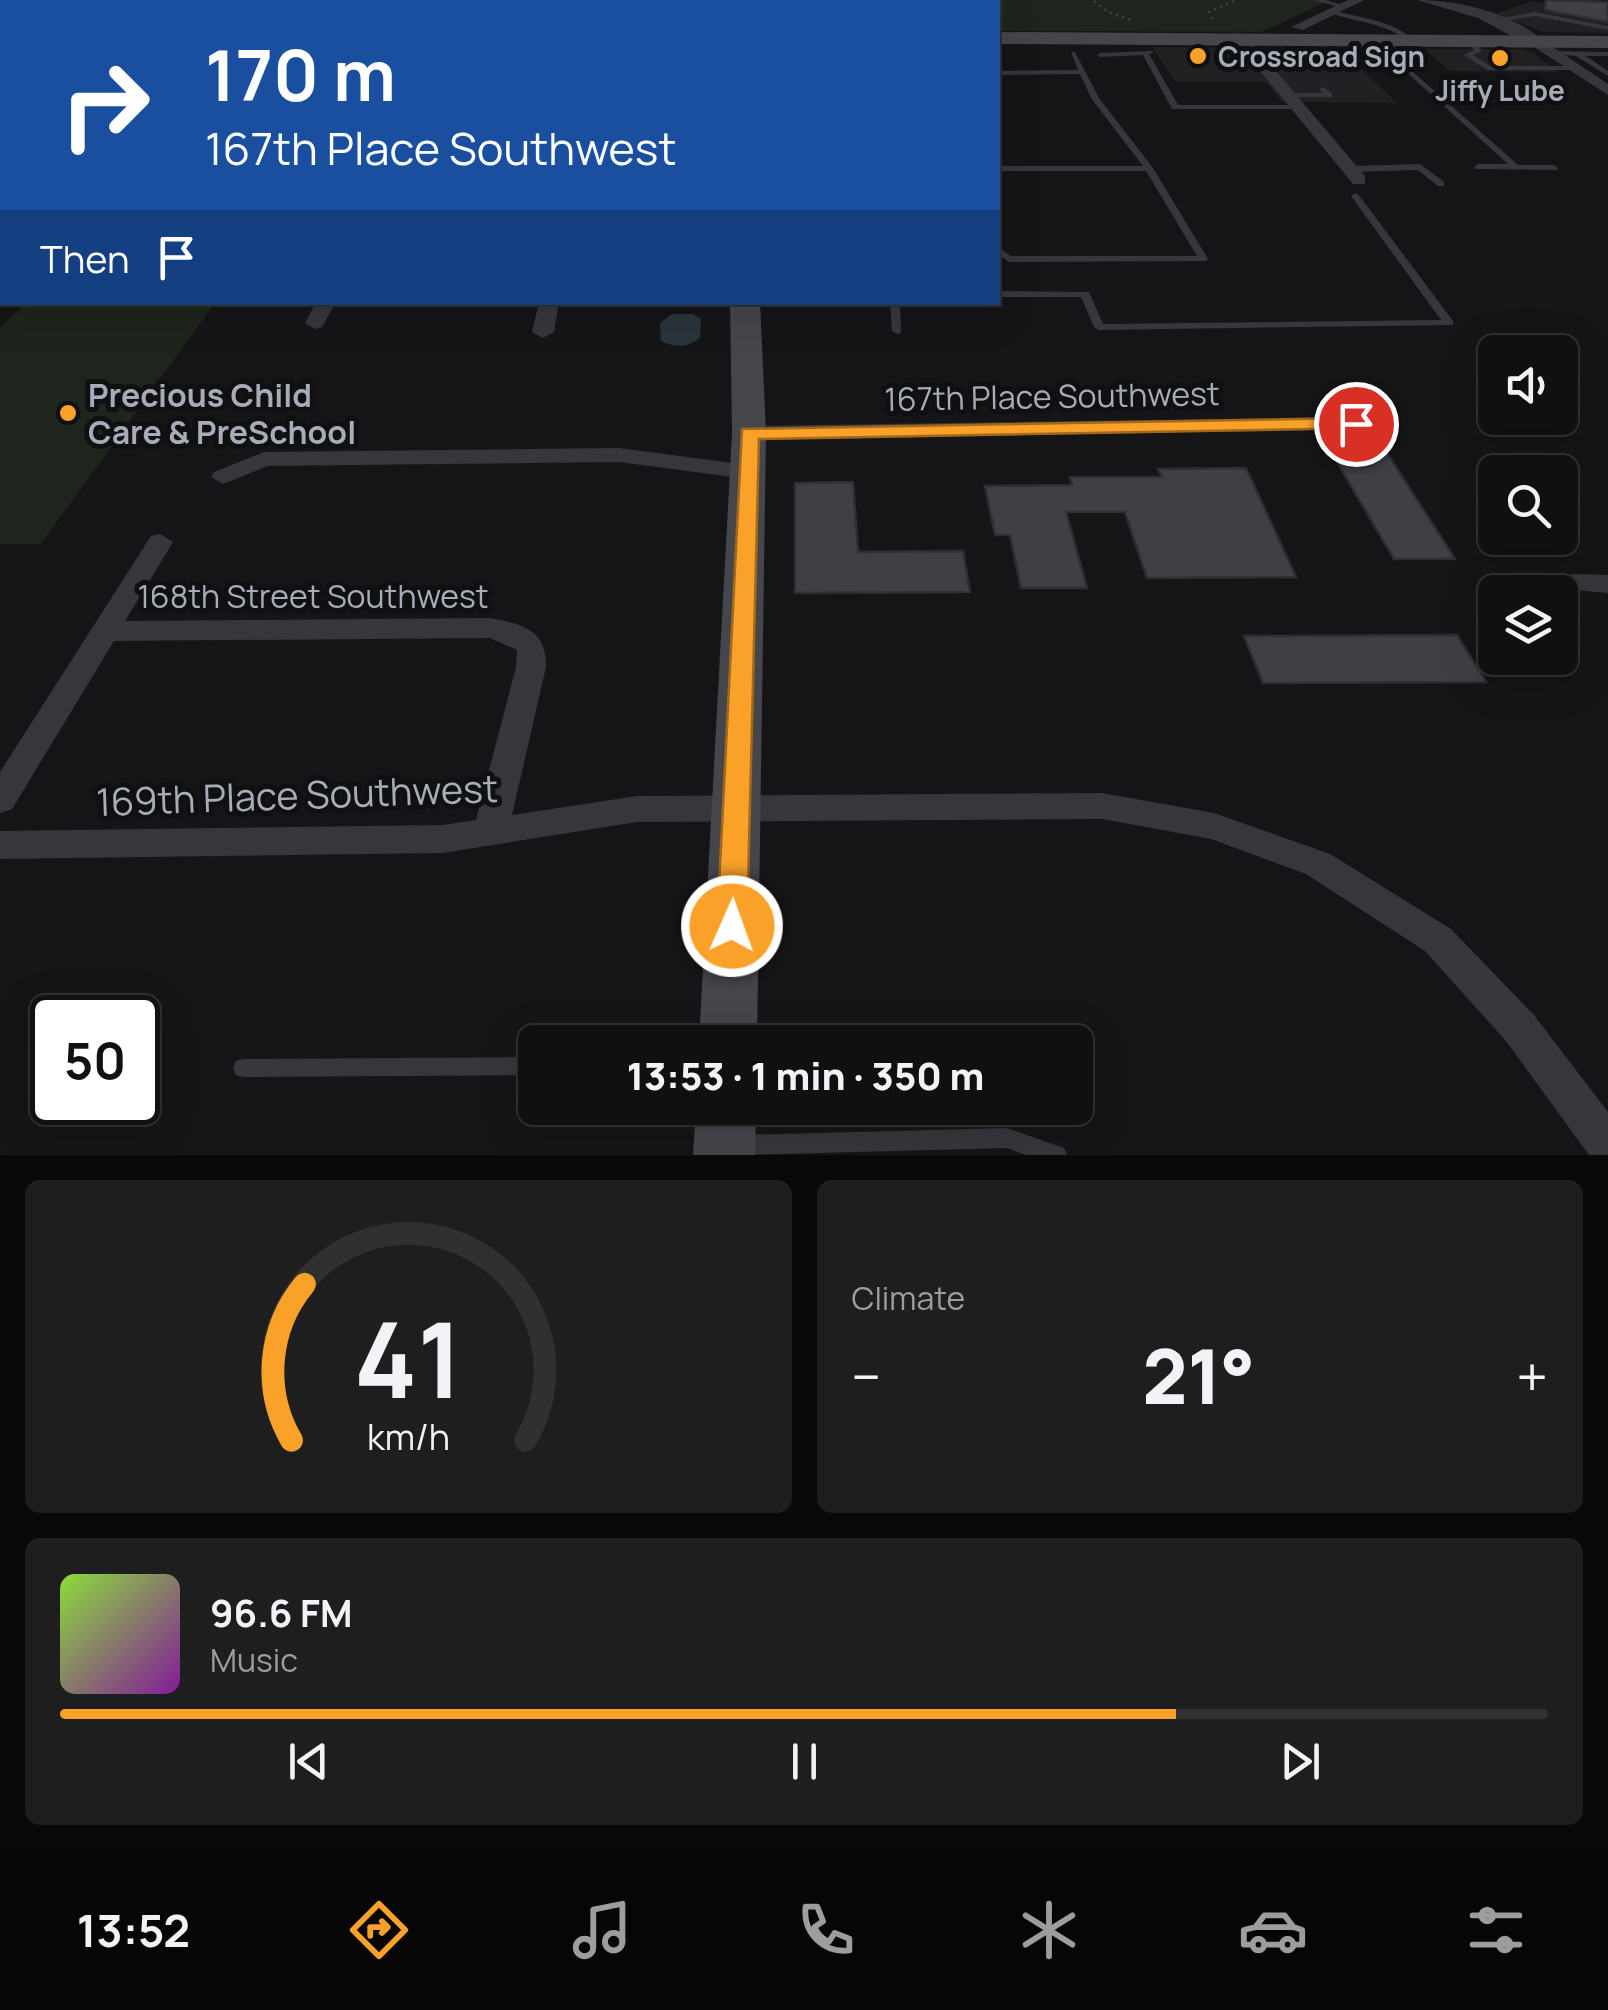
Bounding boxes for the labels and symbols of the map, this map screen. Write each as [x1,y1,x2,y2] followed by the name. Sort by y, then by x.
[1218,37,1425,75] place label: Crossroad Sign
[1187,45,1209,67] marker: Crossroad Sign
[1489,47,1511,69] marker: Jiffy Lube
[1435,71,1565,109] place label: Jiffy Lube
[884,371,1220,421] street label: 167th Place Southwest
[88,373,356,454] place label: Precious Child Care & PreSchool
[1314,382,1399,467] pin
[57,402,79,424] marker: Precious Child Care & PreSchool
[137,574,489,618] street label: 168th Street Southwest
[95,761,499,827] street label: 169th Place Southwest
[680,874,784,978] position arrow
[30,995,160,1125] speed limit sign: 50

